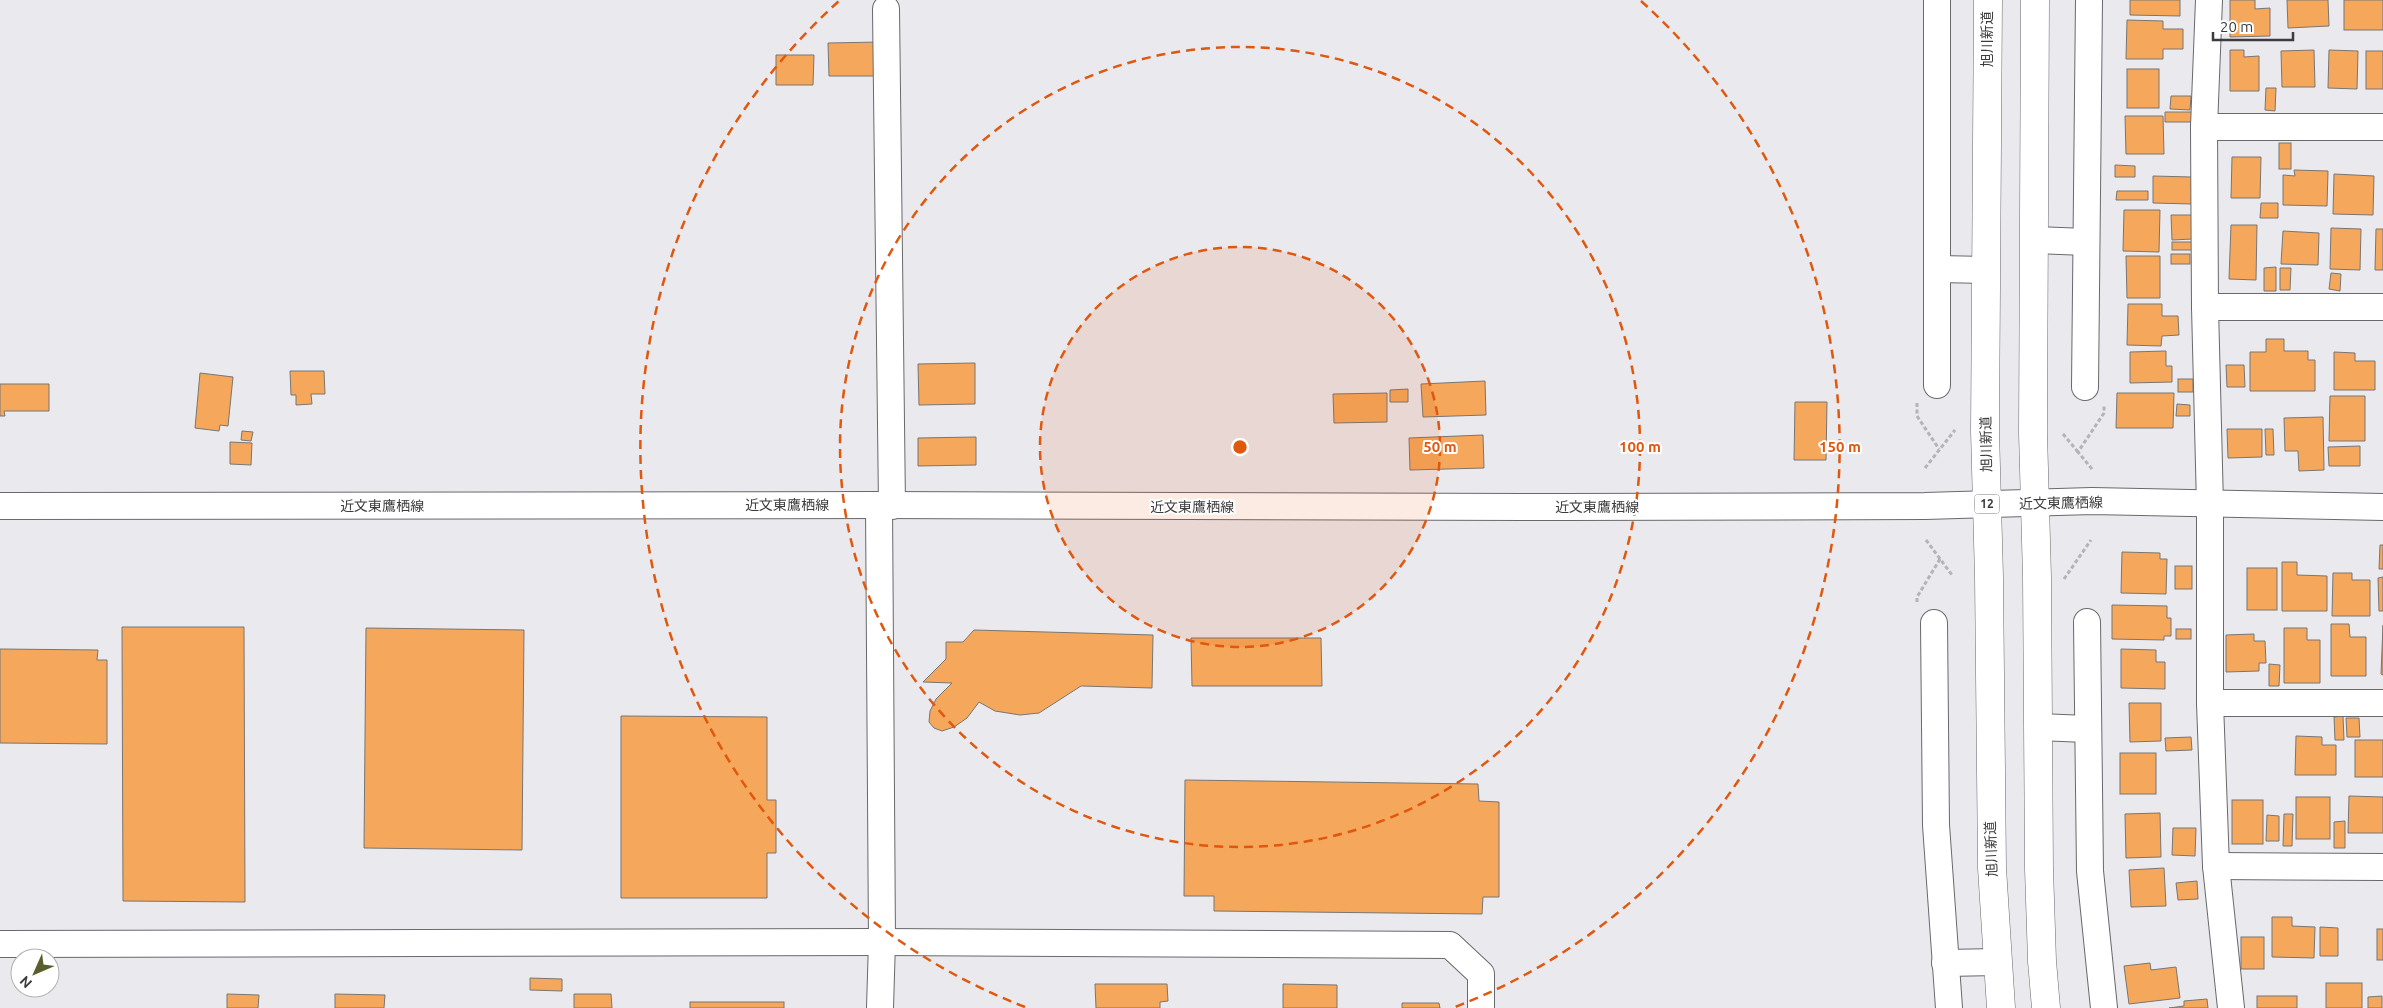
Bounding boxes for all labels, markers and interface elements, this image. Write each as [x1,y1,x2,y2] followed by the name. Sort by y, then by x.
[2213,10,2293,42] scale bar
[1979,11,1995,67] street label: 旭川新道
[2220,18,2253,35] text: 20 m
[1978,416,1994,472] street label: 旭川新道
[1231,438,1249,456] centre of rings
[1423,438,1457,455] text: 50 m
[1619,438,1661,455] text: 100 m
[1819,438,1861,455] text: 150 m
[1974,494,2000,514] road number: 12
[2019,494,2103,512] street label: 近文東鷹栖線
[745,497,829,513] street label: 近文東鷹栖線
[340,498,424,514] street label: 近文東鷹栖線
[1150,499,1234,515] street label: 近文東鷹栖線
[1555,499,1639,515] street label: 近文東鷹栖線
[1982,821,2000,877] street label: 旭川新道
[10,948,60,998] north arrow
[16,973,35,992] text: N

